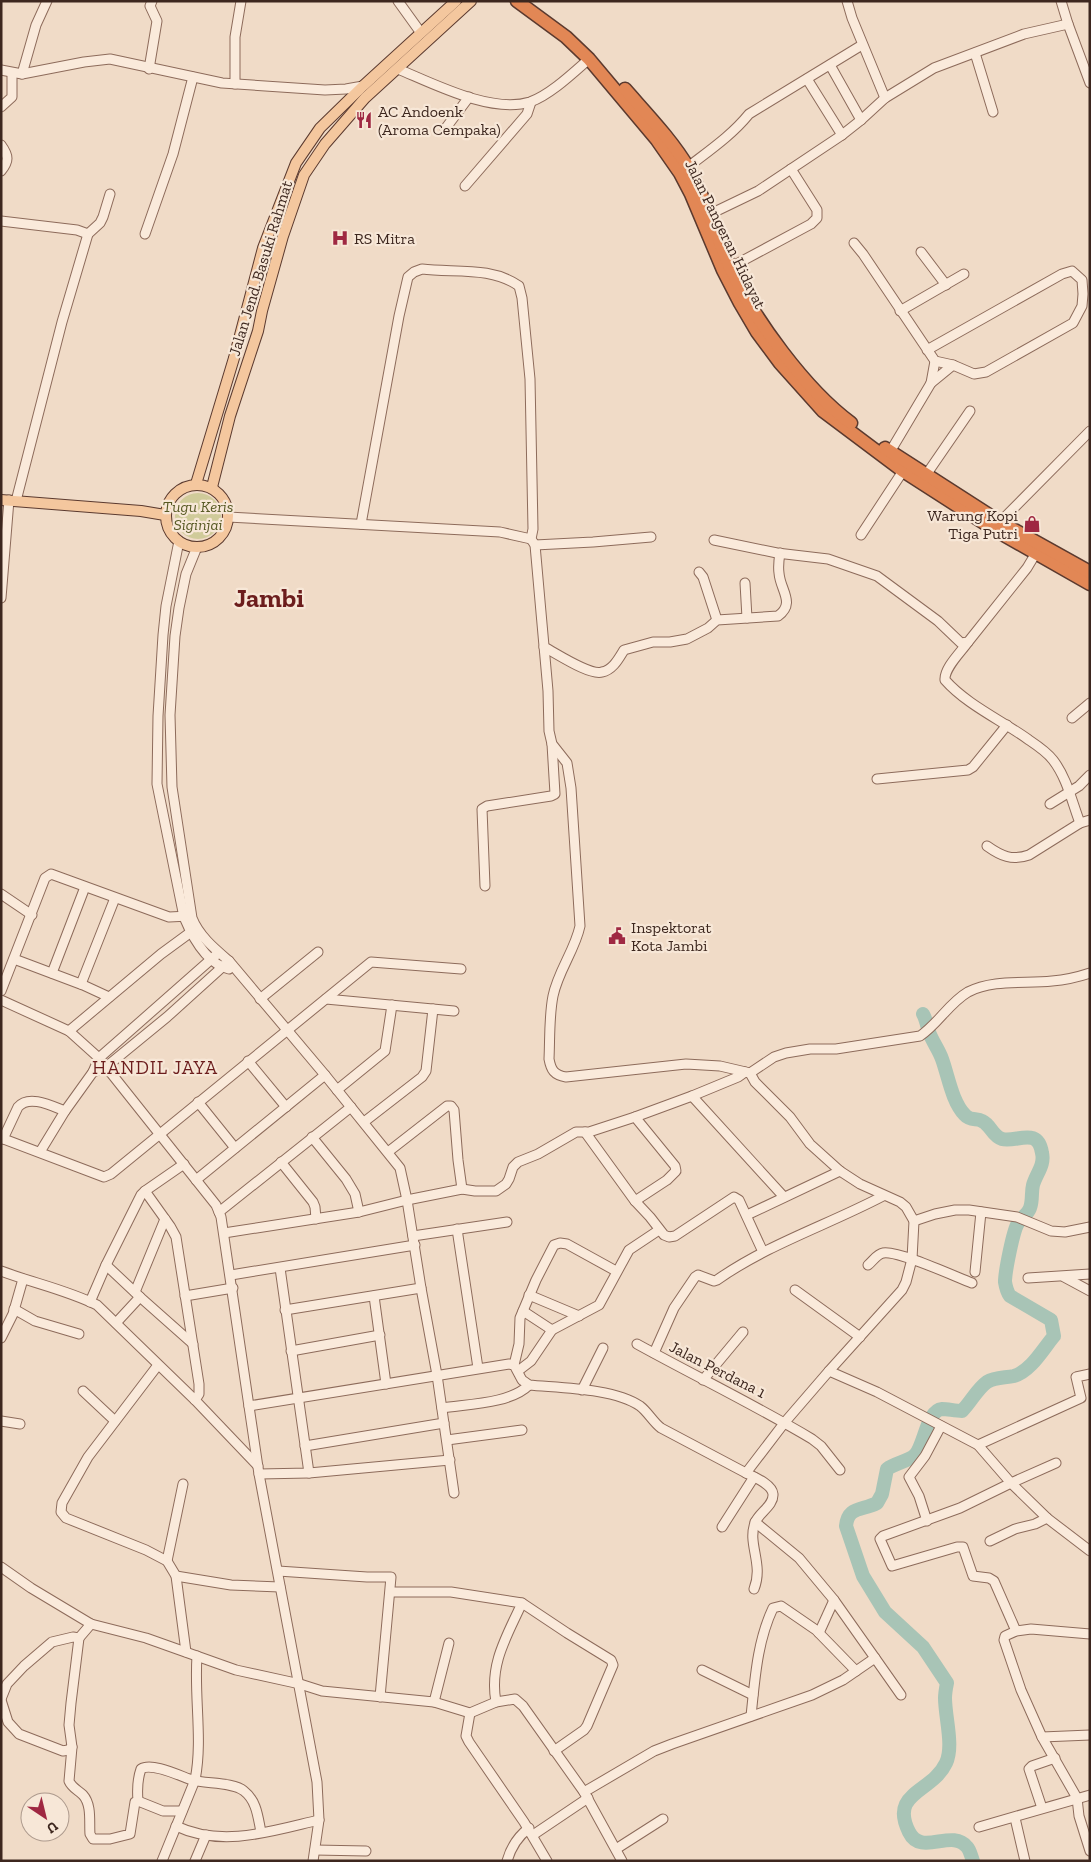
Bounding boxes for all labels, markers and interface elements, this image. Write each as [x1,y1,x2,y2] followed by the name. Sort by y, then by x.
[378,102,501,139] place label: AC Andoenk (Aroma Cempaka)
[354,110,374,130] restaurant icon: AC Andoenk (Aroma Cempaka)
[681,157,770,312] street label: Jalan Pangeran Hidayat
[225,178,296,358] street label: Jalan Jend. Basuki Rahmat
[330,228,350,248] hospital icon: RS Mitra
[354,229,415,248] place label: RS Mitra
[163,497,234,534] park label: Tugu Keris Siginjai
[927,506,1019,543] place label: Warung Kopi Tiga Putri
[1022,514,1042,534] shop icon: Warung Kopi Tiga Putri
[234,582,304,614] district label: Jambi
[631,918,712,955] place label: Inspektorat Kota Jambi
[607,926,627,946] public building icon: Inspektorat Kota Jambi
[92,1056,218,1079] district label: HANDIL JAYA
[666,1337,769,1402] street label: Jalan Perdana 1
[20,1792,70,1842] north arrow
[43,1817,61,1837] text: U

